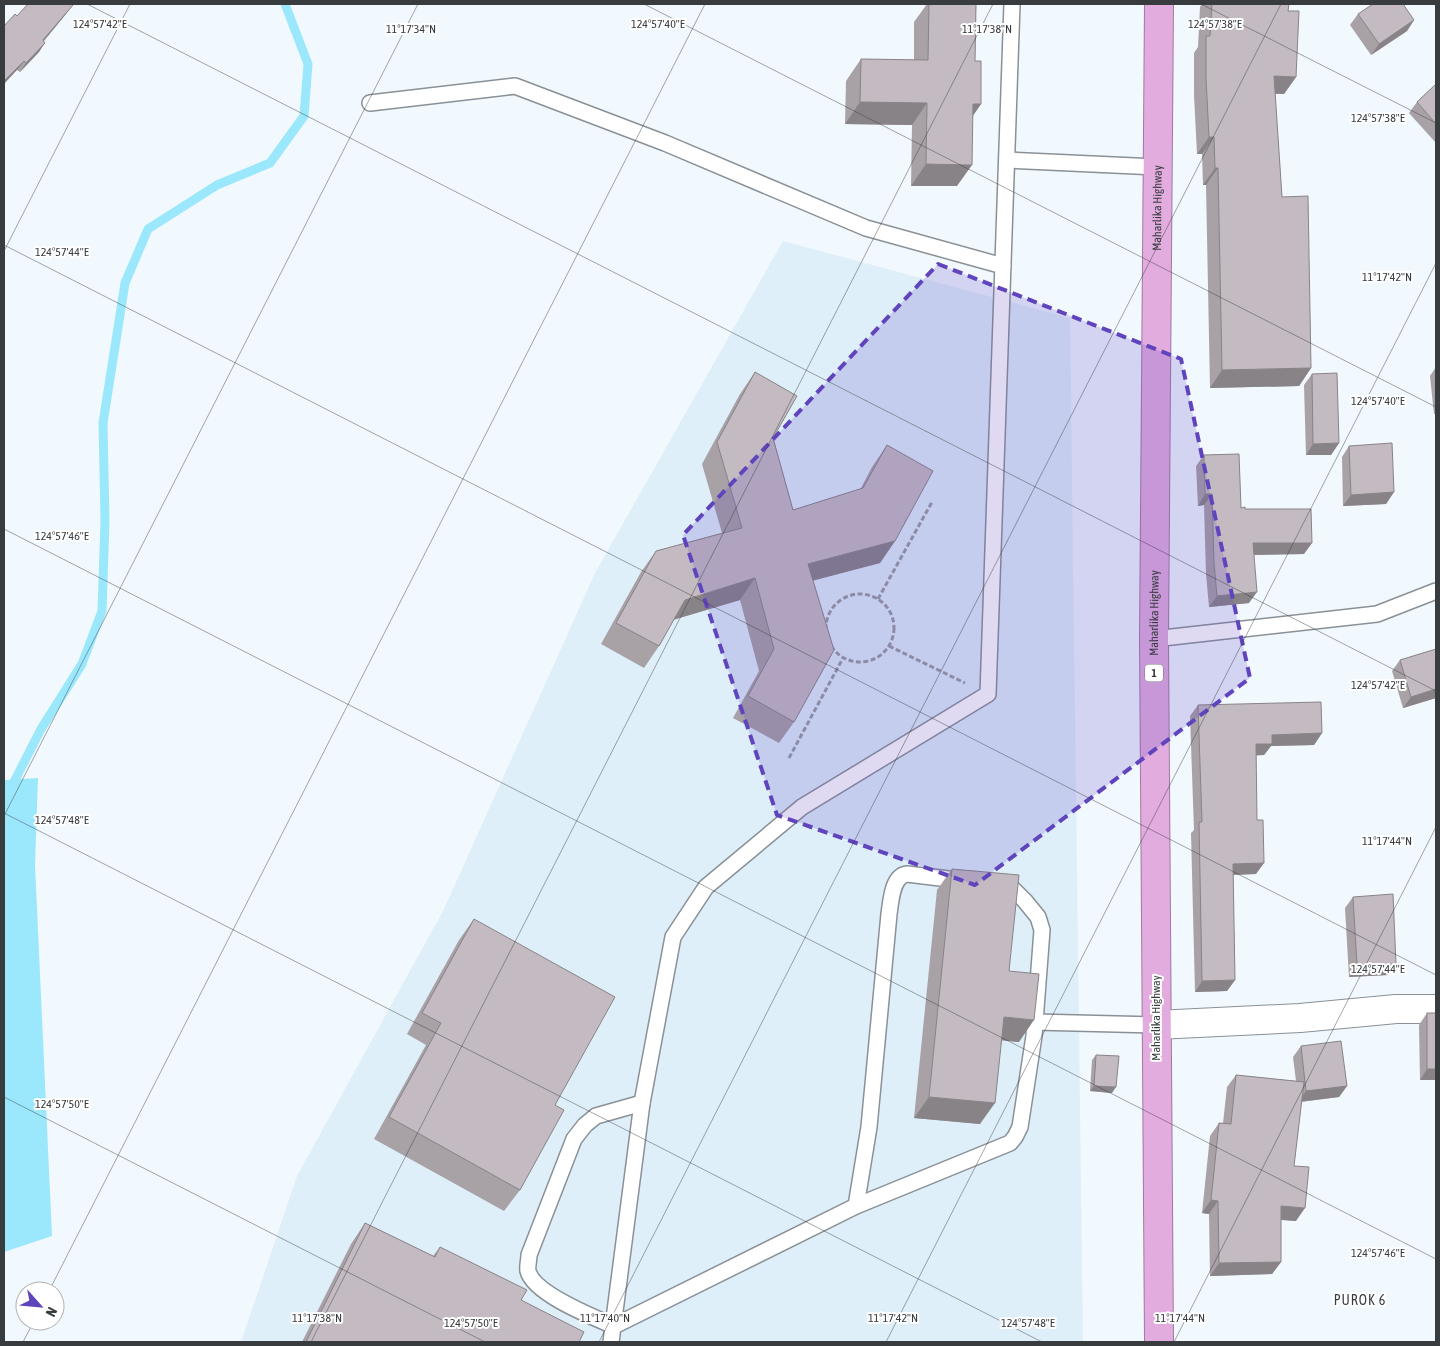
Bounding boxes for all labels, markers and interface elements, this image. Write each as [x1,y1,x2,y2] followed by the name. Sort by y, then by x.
[73,17,127,31] text: 124°57'42"E
[631,17,685,31] text: 124°57'40"E
[1188,17,1242,31] text: 124°57'38"E
[386,22,436,36] text: 11°17'34"N
[962,22,1012,36] text: 11°17'38"N
[1351,111,1405,125] text: 124°57'38"E
[1150,165,1165,251] street label: Maharlika Highway
[35,245,89,259] text: 124°57'44"E
[1362,270,1412,284] text: 11°17'42"N
[1351,394,1405,408] text: 124°57'40"E
[35,529,89,543] text: 124°57'46"E
[1147,570,1162,656] street label: Maharlika Highway
[1145,664,1163,681] road number: 1
[1351,678,1405,692] text: 124°57'42"E
[35,813,89,827] text: 124°57'48"E
[1362,834,1412,848] text: 11°17'44"N
[1351,962,1405,976] text: 124°57'44"E
[1149,975,1163,1061] street label: Maharlika Highway
[35,1097,89,1111] text: 124°57'50"E
[1351,1246,1405,1260] text: 124°57'46"E
[15,1281,65,1331] north arrow
[1334,1292,1386,1308] district label: PUROK 6
[43,1305,61,1319] text: N
[292,1311,342,1325] text: 11°17'38"N
[580,1311,630,1325] text: 11°17'40"N
[868,1311,918,1325] text: 11°17'42"N
[1155,1311,1205,1325] text: 11°17'44"N
[444,1316,498,1330] text: 124°57'50"E
[1001,1316,1055,1330] text: 124°57'48"E

